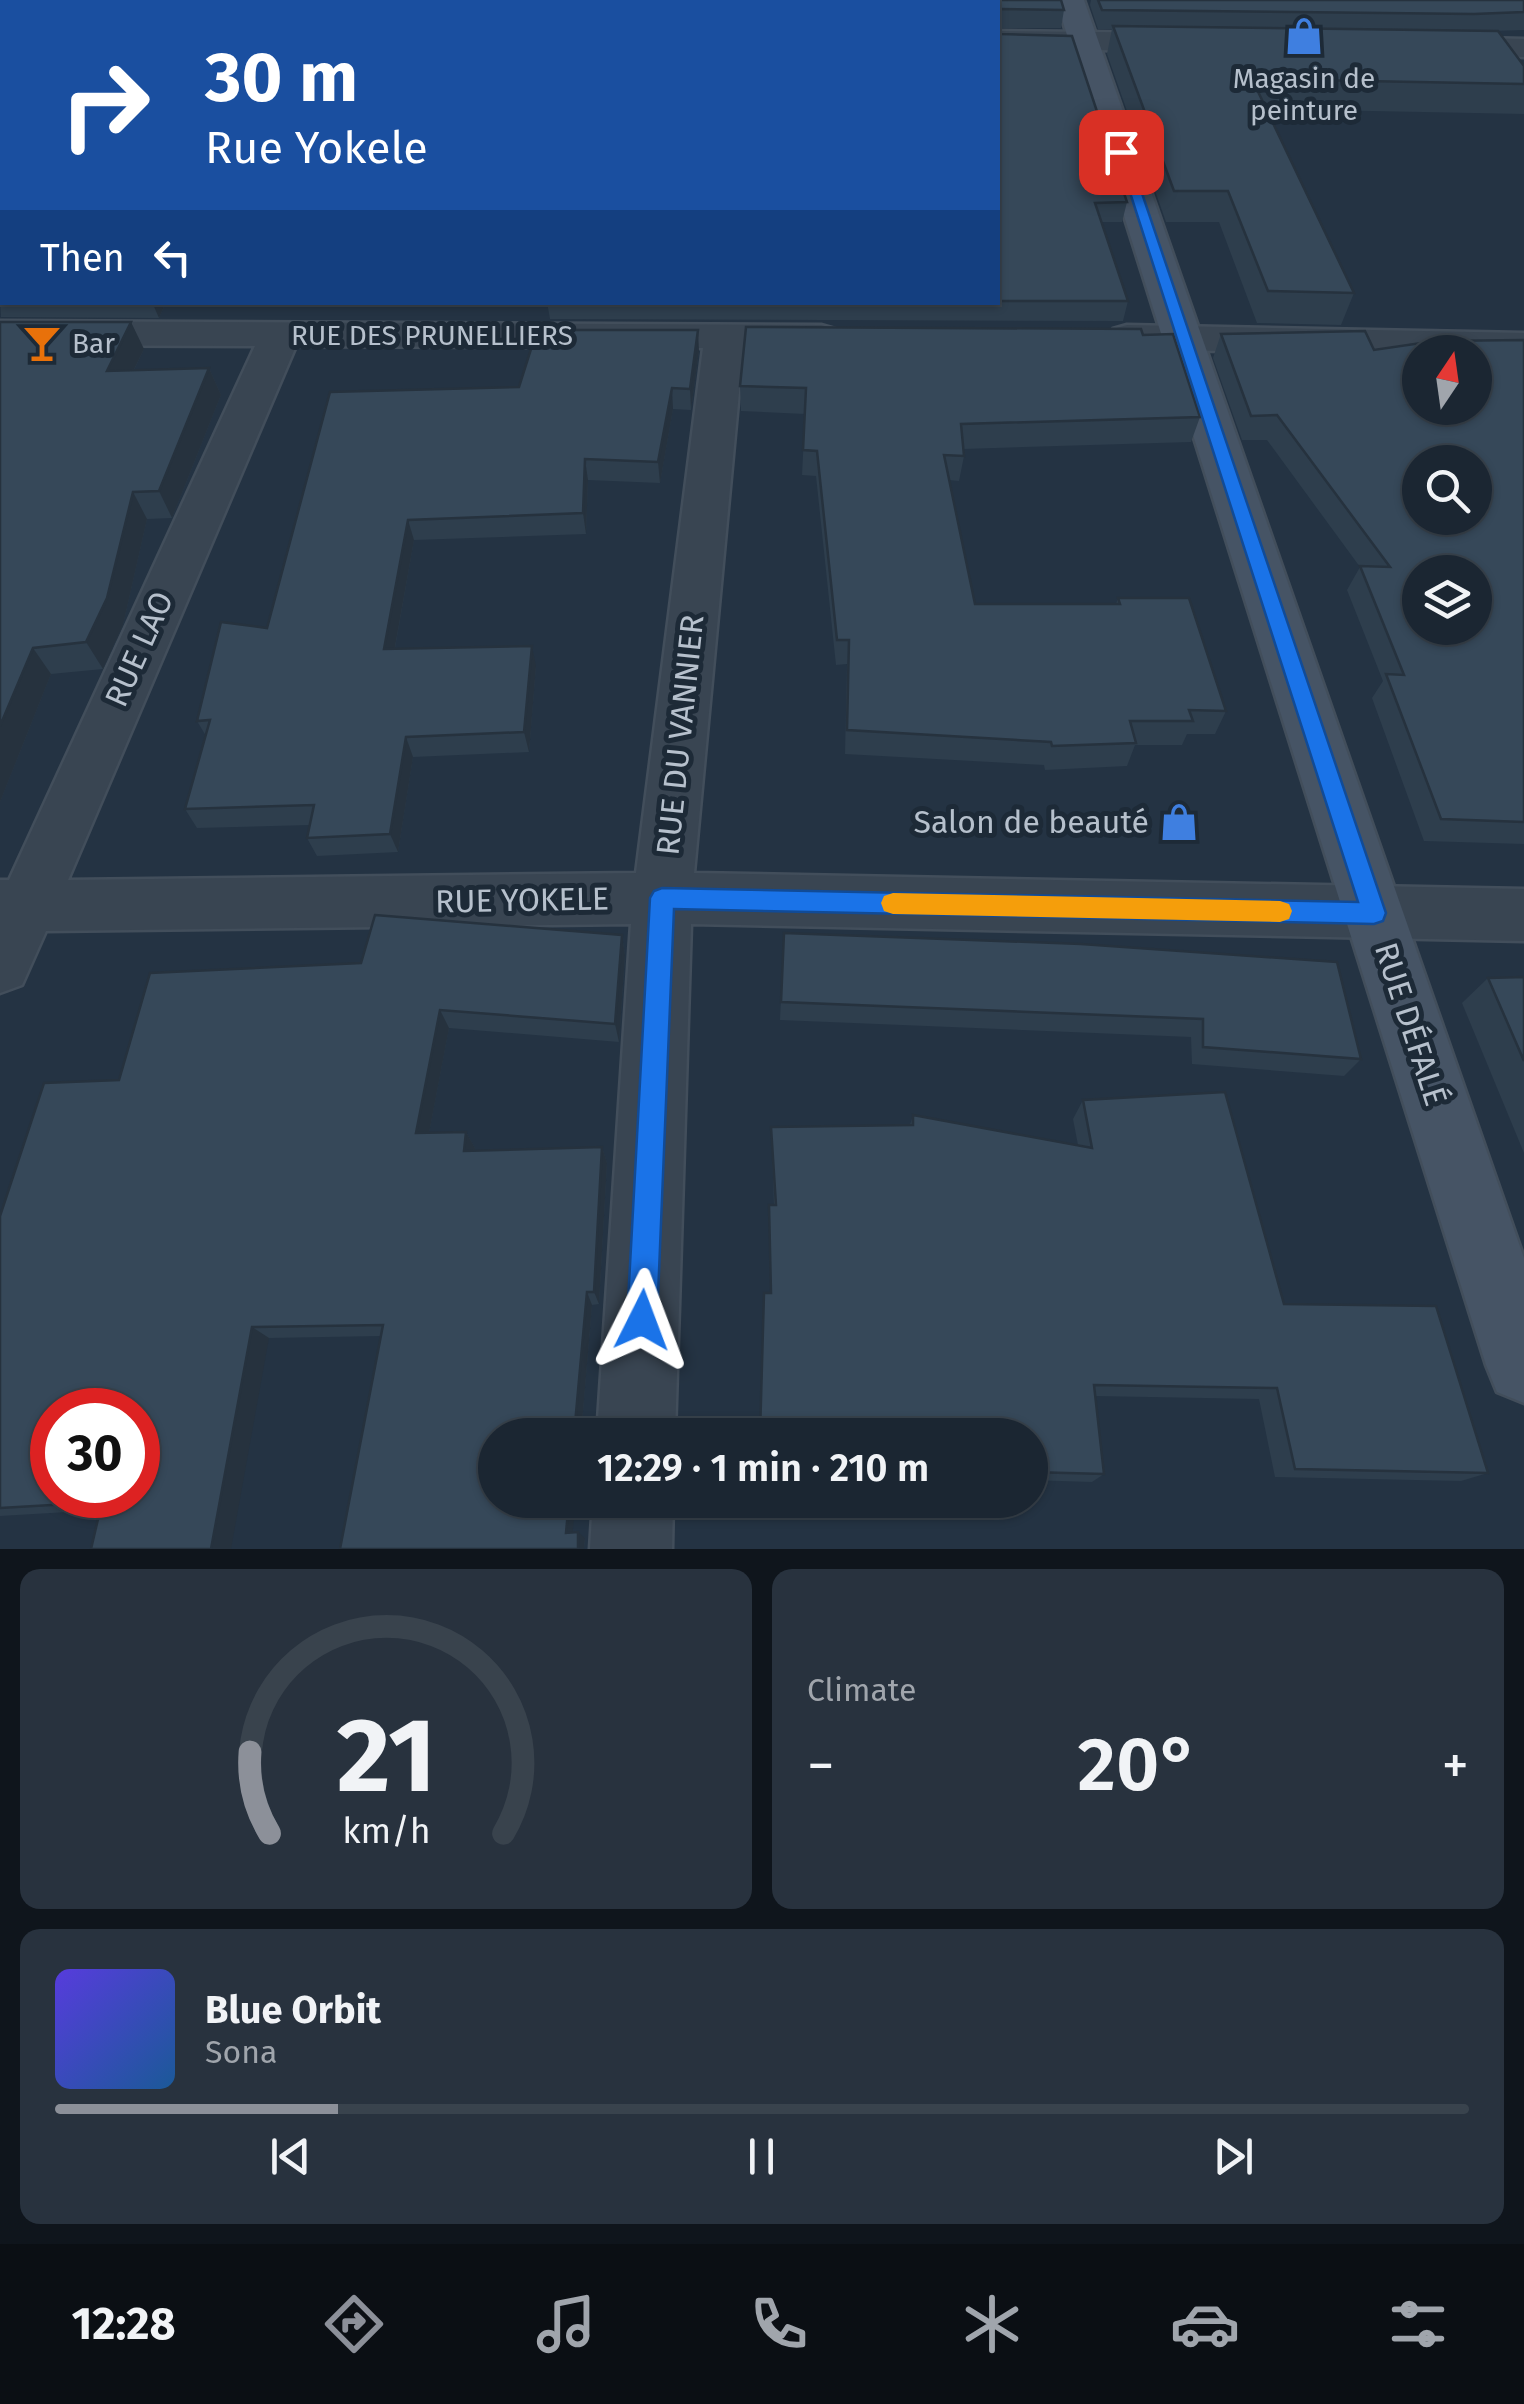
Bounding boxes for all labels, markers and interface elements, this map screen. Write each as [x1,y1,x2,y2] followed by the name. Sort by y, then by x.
[1283,15,1325,57] shop icon: Magasin de peinture
[205,36,358,120] text: 30 m
[40,40,170,170] icon: right
[1233,62,1375,127] place label: Magasin de peinture
[1079,110,1164,195] pin
[205,121,428,175] text: Rue Yokele
[1094,125,1149,180] icon: arrive
[145,230,200,285] icon: left
[40,235,125,281] text: Then
[291,319,573,352] street label: RUE DES PRUNELLIERS
[21,322,63,364] bar icon: Bar
[72,327,115,360] place label: Bar
[1402,335,1492,425] north arrow
[1402,335,1492,645] map controls
[1402,445,1492,535] button: search
[1402,555,1492,645] button: layers
[97,586,181,712] street label: RUE LAO
[648,613,712,857] street label: RUE DU VANNIER
[1158,801,1200,843] shop icon: Salon de beauté
[914,803,1149,841] place label: Salon de beauté
[435,879,609,921] street label: RUE YOKELE
[1367,938,1455,1110] street label: RUE DÉFALÉ
[590,1268,694,1372] position arrow
[30,1388,160,1518] speed limit sign: 30
[597,1445,929,1491] text: 12:29 · 1 min · 210 m
[807,1671,916,1709] text: Climate
[336,1694,436,1819] text: 21
[1078,1720,1198,1810] text: 20°
[807,1733,835,1799] text: −
[1442,1733,1469,1799] text: +
[342,1810,430,1852] text: km/h
[205,1987,381,2033] text: Blue Orbit
[205,2033,277,2071] text: Sona
[263,2129,318,2184] icon: previous
[734,2129,789,2184] icon: pause
[1206,2129,1261,2184] icon: next
[319,2289,389,2359] icon: directions
[531,2289,601,2359] icon: music
[744,2289,814,2359] icon: phone
[957,2289,1027,2359] icon: climate
[1170,2289,1240,2359] icon: car
[1383,2289,1453,2359] icon: filters
[71,2297,176,2351] text: 12:28

